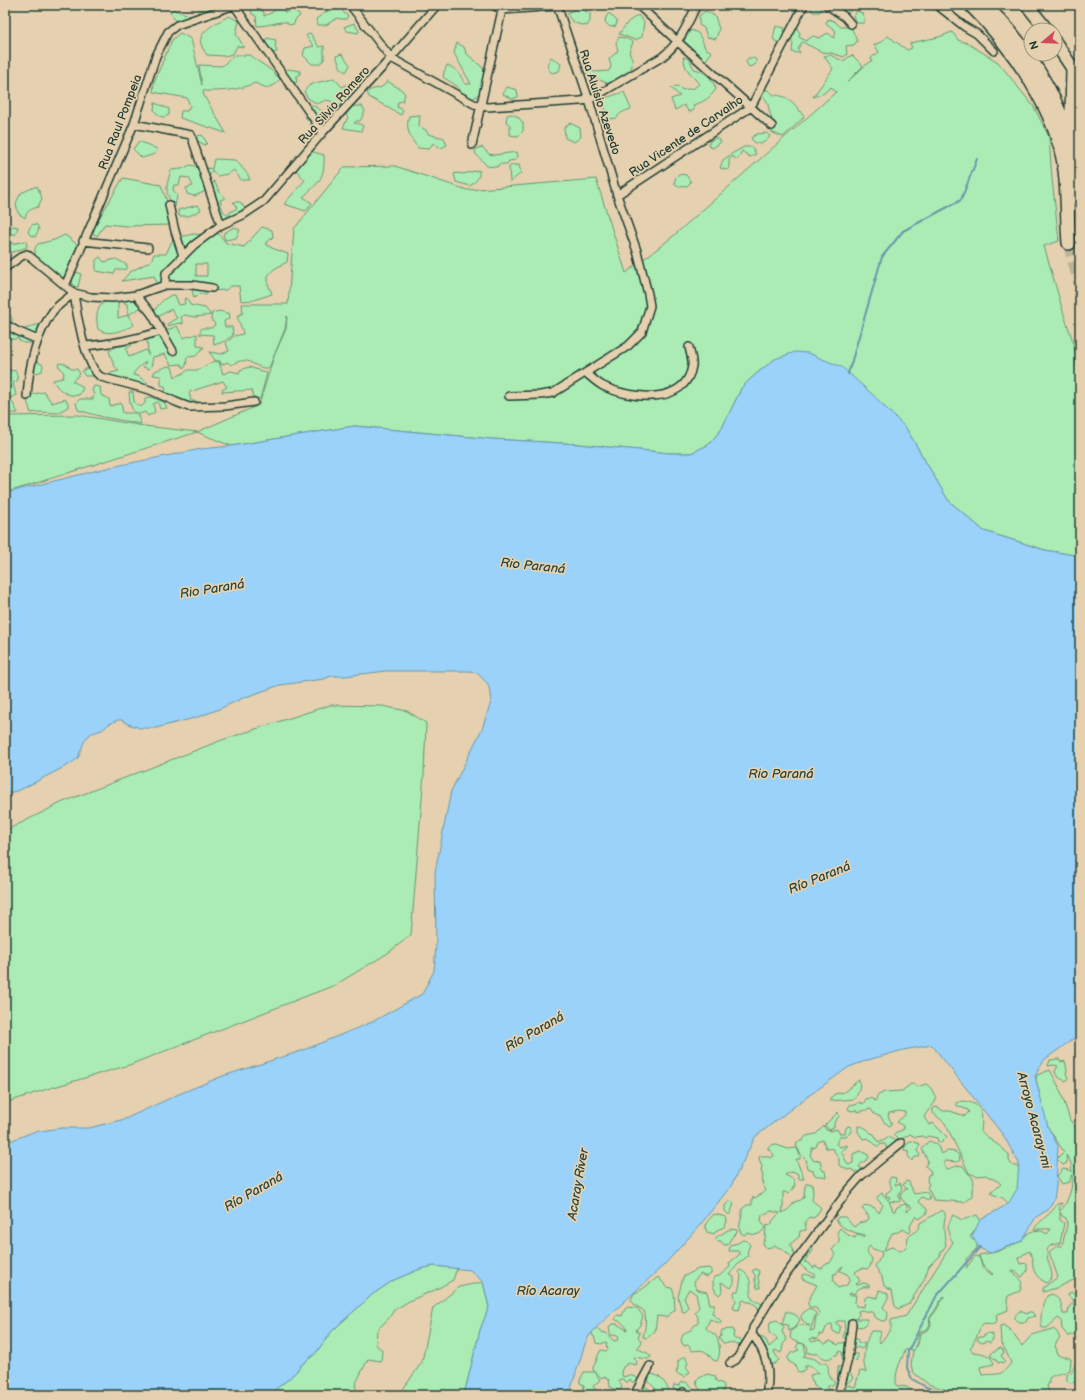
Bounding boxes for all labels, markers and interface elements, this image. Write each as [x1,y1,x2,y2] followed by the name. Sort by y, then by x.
[1023,22,1063,62] north arrow
[1027,39,1042,51] text: N
[575,48,624,157] street label: Rua Aluísio Azevedo
[295,63,373,147] street label: Rua Silvio Romero
[95,72,146,172] street label: Rua Raul Pompeia
[626,92,746,180] street label: Rua Vicente de Carvalho
[500,555,566,577] water label: Rio Paraná
[179,576,246,602] water label: Rio Paraná
[748,766,814,782] water label: Rio Paraná
[786,858,853,898] water label: Río Paraná
[502,1009,567,1055] water label: Río Paraná
[1013,1069,1055,1171] water label: Arroyo Acaray-mi
[564,1146,592,1222] water label: Acaray River
[221,1169,286,1215] water label: Río Paraná
[516,1283,581,1299] water label: Río Acaray

